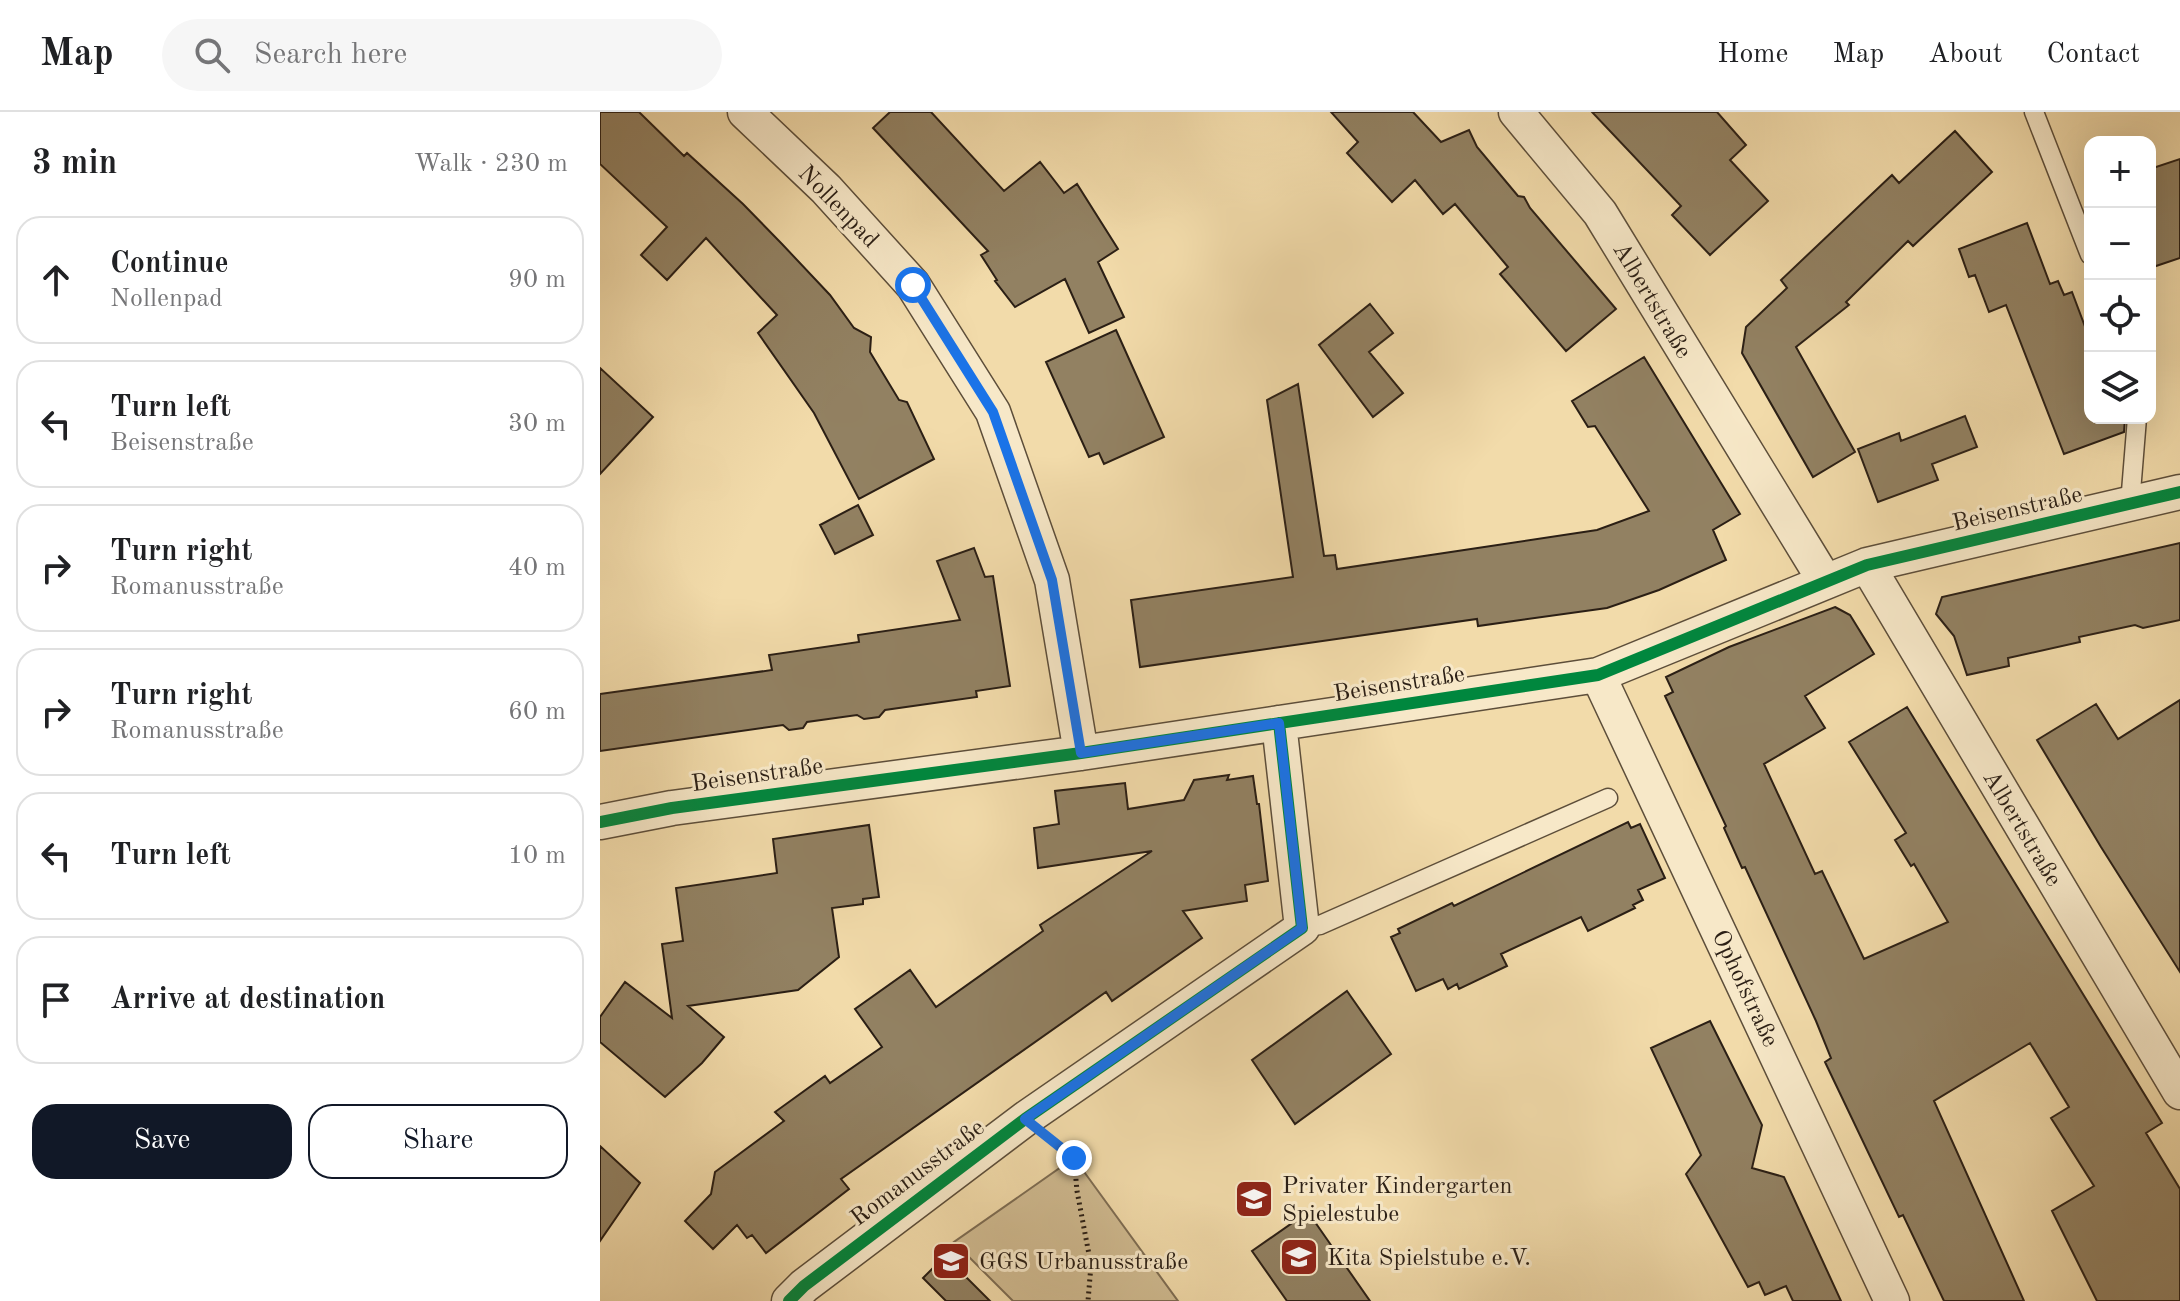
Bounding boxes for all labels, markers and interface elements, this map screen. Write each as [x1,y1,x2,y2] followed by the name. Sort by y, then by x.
[162,19,722,91] search box
[190,33,234,77] icon: search
[40,36,114,74] text: Map
[254,40,407,70] text: Search here
[1717,41,1788,69] text: Home
[1832,41,1884,69] text: Map
[1928,41,2003,69] text: About
[2047,41,2140,69] text: Contact
[2084,136,2156,424] map controls
[2084,136,2156,208] button: +
[32,147,117,181] text: 3 min
[414,151,568,177] text: Walk · 230 m
[793,162,882,253] street label: Nollenpad
[2084,208,2156,280] button: −
[1607,239,1695,363] street label: Albertstraße
[110,249,229,279] text: Continue
[34,258,78,302] icon: ahead
[508,267,566,293] text: 90 m
[895,267,931,303] route start
[2084,280,2156,352] button: locate
[110,286,223,312] text: Nollenpad
[2084,352,2156,424] button: layers
[110,393,231,423] text: Turn left
[34,402,78,446] icon: left
[508,411,566,437] text: 30 m
[110,430,254,456] text: Beisenstraße
[1950,483,2085,537] street label: Beisenstraße
[110,537,252,567] text: Turn right
[34,546,78,590] icon: right
[508,555,566,581] text: 40 m
[110,574,284,600] text: Romanusstraße
[1332,663,1467,707] street label: Beisenstraße
[110,681,252,711] text: Turn right
[34,690,78,734] icon: right
[508,699,566,725] text: 60 m
[110,718,284,744] text: Romanusstraße
[690,755,825,797] street label: Beisenstraße
[1977,767,2065,891] street label: Albertstraße
[34,834,78,878] icon: left
[110,841,231,871] text: Turn left
[508,843,566,869] text: 10 m
[1707,927,1782,1051] street label: Ophofstraße
[34,978,78,1022] icon: arrive
[110,985,385,1015] text: Arrive at destination
[32,1104,292,1179] button: Save
[308,1104,568,1179] button: Share
[847,1116,989,1231] street label: Romanusstraße
[1056,1140,1092,1176] route end
[1282,1175,1513,1227] place label: Privater Kindergarten Spielestube
[1233,1178,1275,1220] school or university icon: Privater Kindergarten Spielestube
[1278,1236,1320,1278] school or university icon: Kita Spielstube e.V.
[930,1240,972,1282] school or university icon: GGS Urbanusstraße
[1327,1247,1531,1271] place label: Kita Spielstube e.V.
[979,1251,1188,1275] place label: GGS Urbanusstraße

